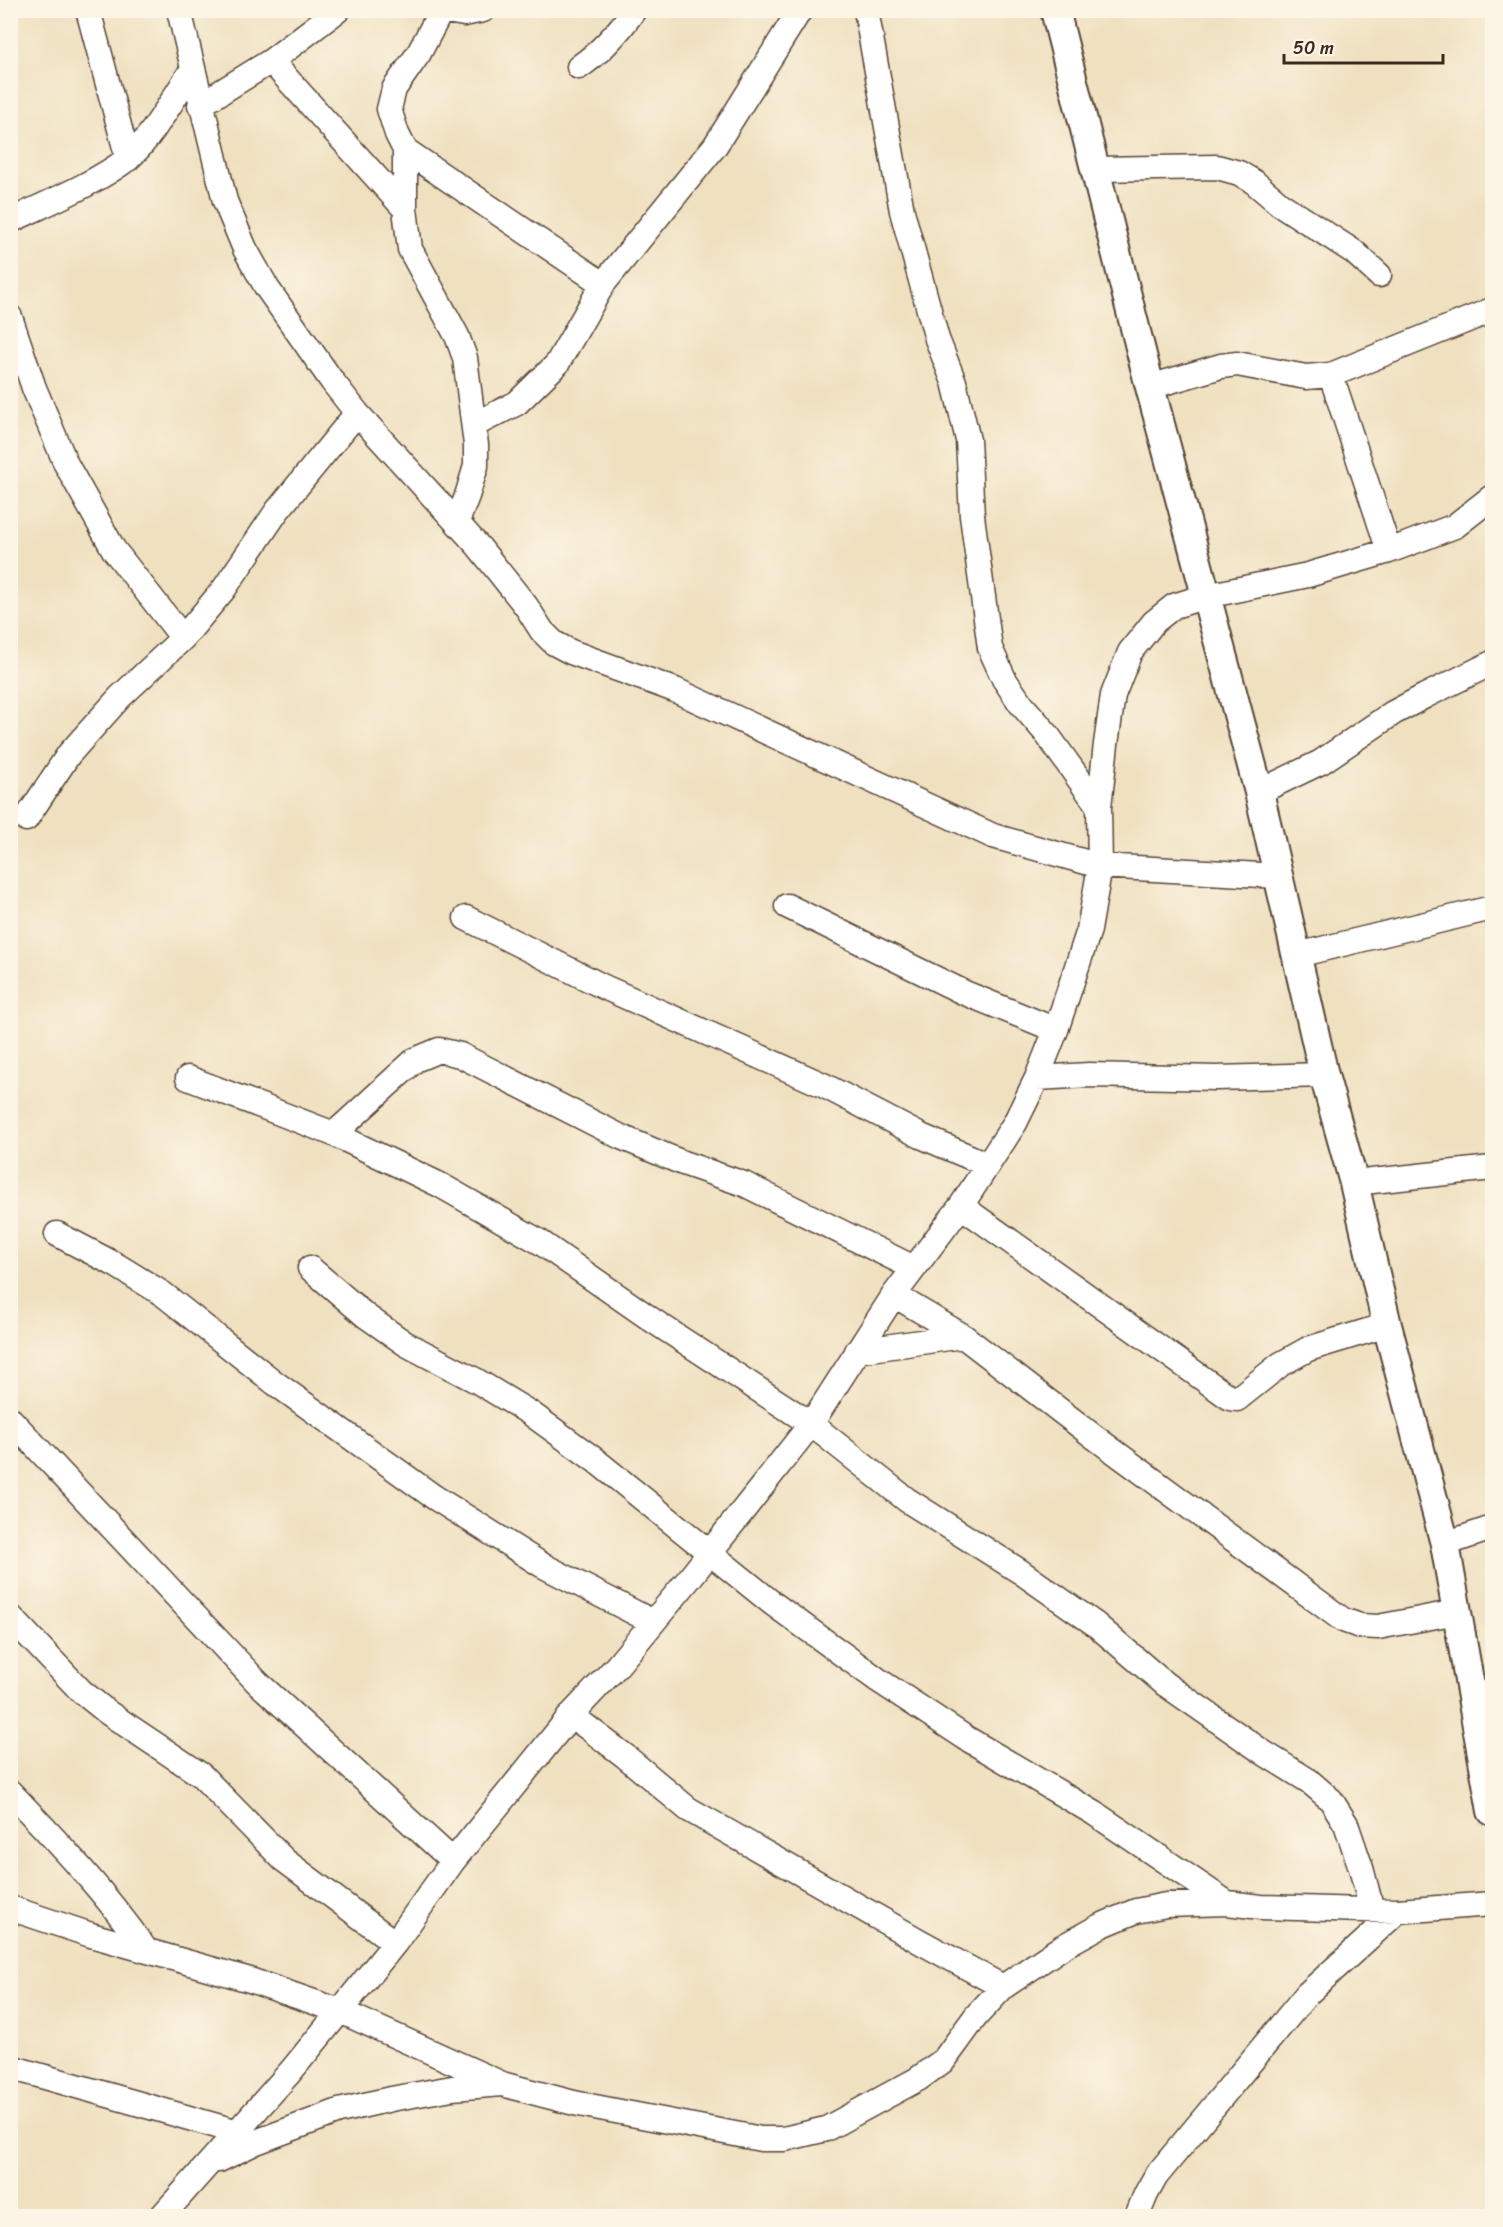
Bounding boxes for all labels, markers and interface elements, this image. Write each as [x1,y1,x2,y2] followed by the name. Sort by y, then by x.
[1284,27,1443,65] scale bar
[1293,32,1334,64] text: 50 m

